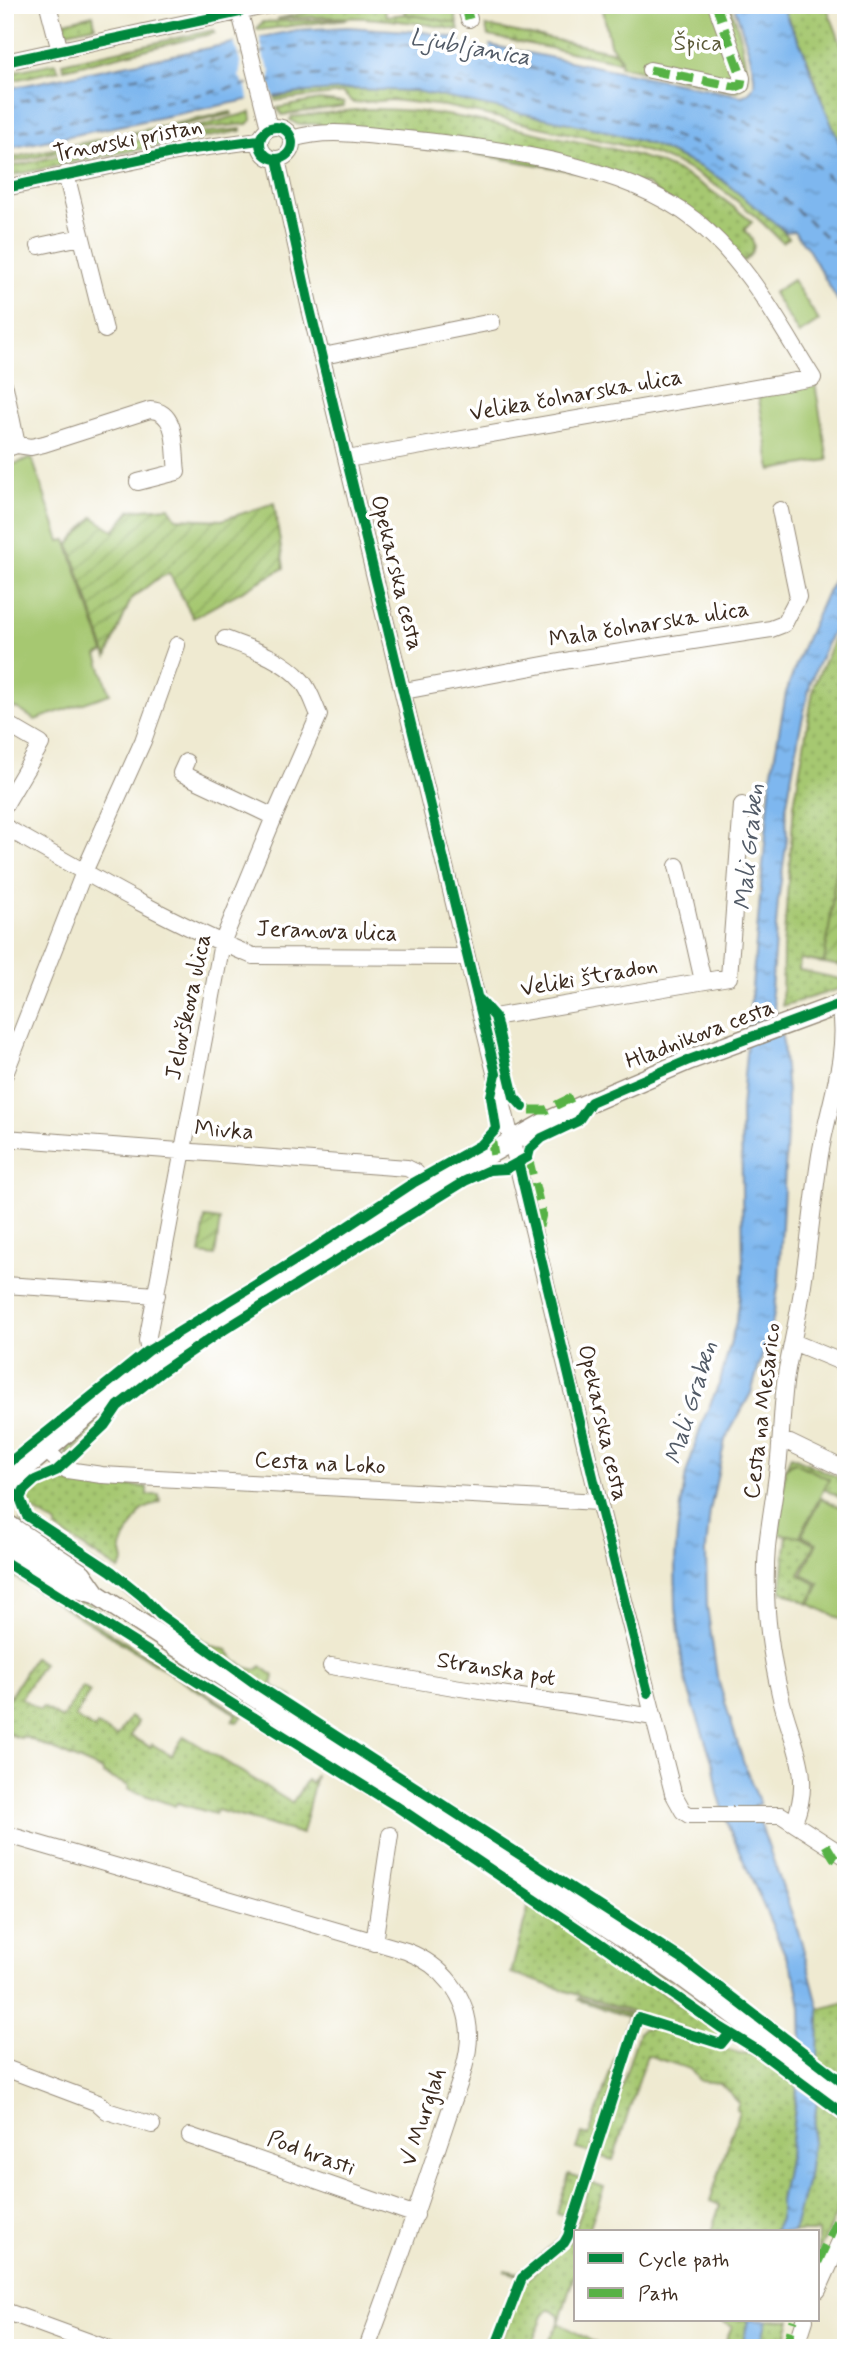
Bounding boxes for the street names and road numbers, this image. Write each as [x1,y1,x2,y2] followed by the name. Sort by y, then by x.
[51,112,205,170] street label: Trnovski pristan
[467,363,685,429] street label: Velika čolnarska ulica
[362,492,430,654] street label: Opekarska cesta
[547,594,751,656] street label: Mala čolnarska ulica
[256,915,398,949] street label: Jeranova ulica
[159,931,219,1083] street label: Jelovškova ulica
[518,951,660,1005] street label: Veliki štradon
[621,993,779,1077] street label: Hladnikova cesta
[193,1114,255,1148] street label: Mivka
[737,1321,789,1501] street label: Cesta na Mesarico
[569,1342,635,1504] street label: Opekarska cesta
[253,1446,387,1482] street label: Cesta na Loko
[434,1646,558,1694] street label: Stranska pot
[394,2064,454,2170] street label: V Murglah
[263,2124,359,2184] street label: Pod hrasti

